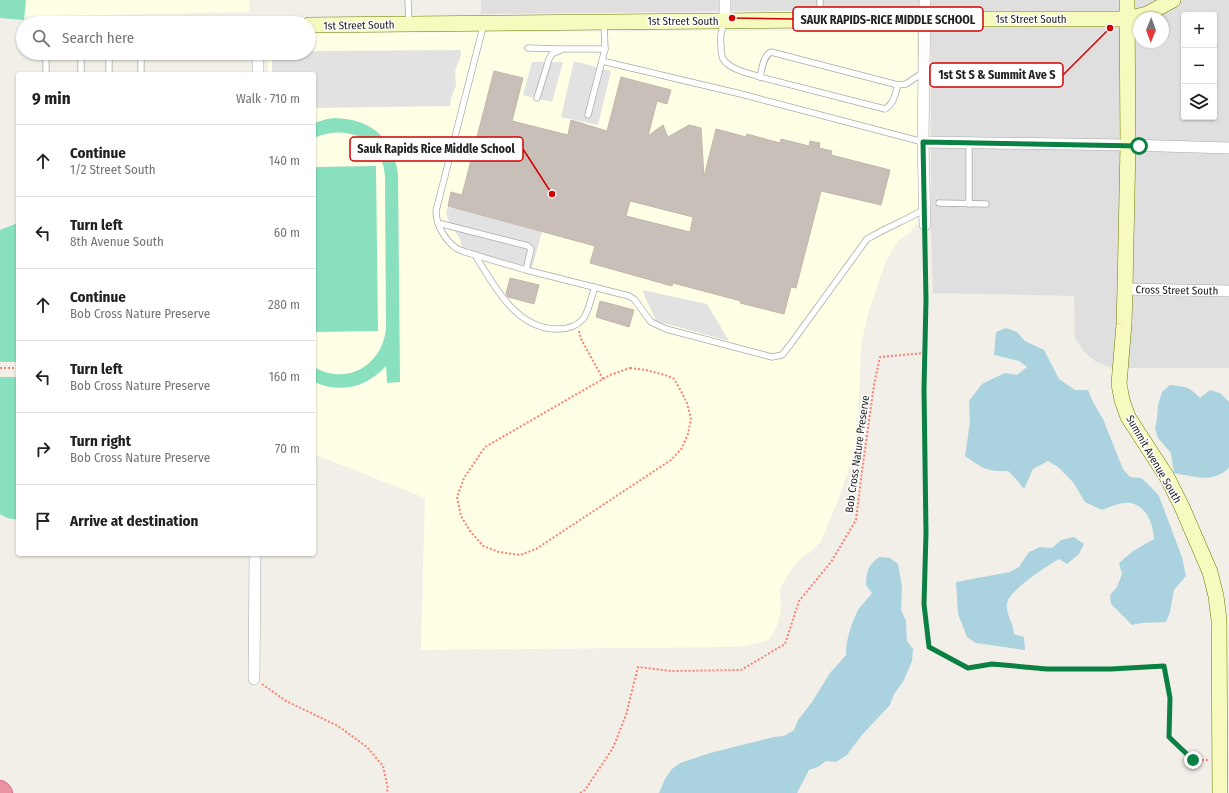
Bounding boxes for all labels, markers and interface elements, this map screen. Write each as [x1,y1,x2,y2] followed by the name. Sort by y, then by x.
[793,7,983,31] callout: SAUK RAPIDS-RICE MIDDLE SCHOOL
[1133,12,1169,48] north arrow
[1181,12,1217,120] map controls
[1181,12,1217,48] button: +
[801,13,976,27] text: SAUK RAPIDS-RICE MIDDLE SCHOOL
[995,13,1067,26] street label: 1st Street South
[647,15,719,28] street label: 1st Street South
[16,16,316,60] search box
[323,18,395,33] street label: 1st Street South
[30,27,52,49] icon: search
[62,29,134,47] text: Search here
[1181,48,1217,84] button: −
[930,63,1063,87] callout: 1st St S & Summit Ave S
[939,68,1056,82] text: 1st St S & Summit Ave S
[1181,84,1217,120] button: layers
[32,88,71,109] text: 9 min
[236,91,300,106] text: Walk · 710 m
[350,137,523,161] callout: Sauk Rapids Rice Middle School
[1130,137,1148,155] route start
[357,142,515,156] text: Sauk Rapids Rice Middle School
[70,144,126,162] text: Continue
[32,150,54,172] icon: ahead
[269,153,300,168] text: 140 m
[70,162,156,177] text: 1/2 Street South
[70,216,123,234] text: Turn left
[32,222,54,244] icon: left
[274,225,300,240] text: 60 m
[70,234,164,249] text: 8th Avenue South
[1136,283,1218,298] street label: Cross Street South
[70,288,126,306] text: Continue
[32,294,54,316] icon: ahead
[268,297,300,312] text: 280 m
[70,306,210,321] text: Bob Cross Nature Preserve
[70,360,123,378] text: Turn left
[32,366,54,388] icon: left
[269,369,300,384] text: 160 m
[70,378,210,393] text: Bob Cross Nature Preserve
[843,394,872,514] street label: Bob Cross Nature Preserve
[1123,413,1184,505] street label: Summit Avenue South
[70,432,131,450] text: Turn right
[32,438,54,460] icon: right
[275,441,300,456] text: 70 m
[70,450,210,465] text: Bob Cross Nature Preserve
[32,510,54,532] icon: arrive
[70,512,198,530] text: Arrive at destination
[1184,751,1202,769] route end

